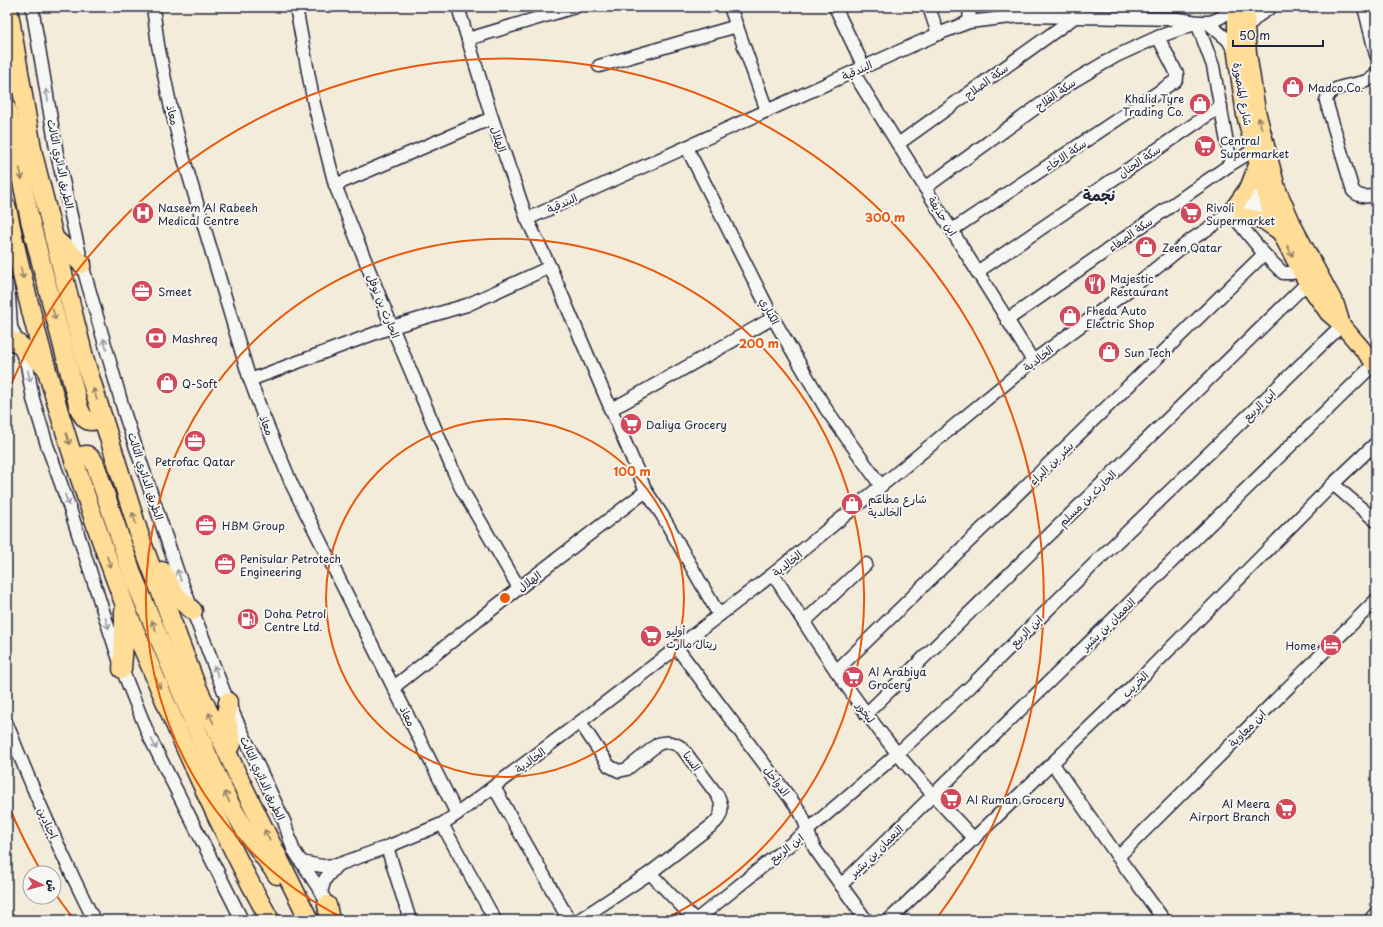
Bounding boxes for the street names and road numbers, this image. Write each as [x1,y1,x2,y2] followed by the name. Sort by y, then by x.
[839,56,875,84] street label: البندقية
[960,59,1012,103] street label: سكة الصلاح
[1228,61,1257,127] street label: شارع المنصورة
[1031,74,1079,114] street label: سكة الفلاح
[162,103,184,127] street label: معاذ
[42,118,79,211] street label: الطريق الدائري الثالث
[487,124,511,154] street label: الهلال
[1040,135,1090,175] street label: سكة الاخاء
[1114,140,1164,182] street label: سكة الحنان
[544,189,580,217] street label: البندقية
[924,193,962,239] street label: ابن حذيفة
[1104,212,1156,256] street label: سكة الصفاء
[363,271,405,341] street label: الحارث بن نوفل
[755,294,784,328] street label: الكناري
[1019,341,1057,375] street label: الخالدية
[1239,385,1280,426] street label: ابن الربيع
[255,412,279,438] street label: معاذ
[123,430,168,522] street label: الطريق الدائري الثالث
[1025,437,1077,489] street label: بشر بن البراء
[1054,466,1121,531] street label: الحارث بن مسلم
[768,546,806,580] street label: الخالدية
[513,566,545,596] street label: الهلال
[1076,594,1139,655] street label: النعمان بن بشير
[1006,611,1047,652] street label: ابن الربيع
[1118,667,1152,701] street label: الخريب
[852,697,880,726] street label: لبخور
[396,703,420,729] street label: معاذ
[1224,705,1270,751] street label: ابن معاوية
[235,733,290,823] street label: الطريق الدائري الثالث
[511,743,549,777] street label: الخالدية
[679,747,705,775] street label: السنا
[760,762,794,800] street label: الدواخل
[34,805,62,841] street label: اجنادين
[844,821,907,882] street label: النعمان بن بشير
[765,829,808,868] street label: ابن الربيع

